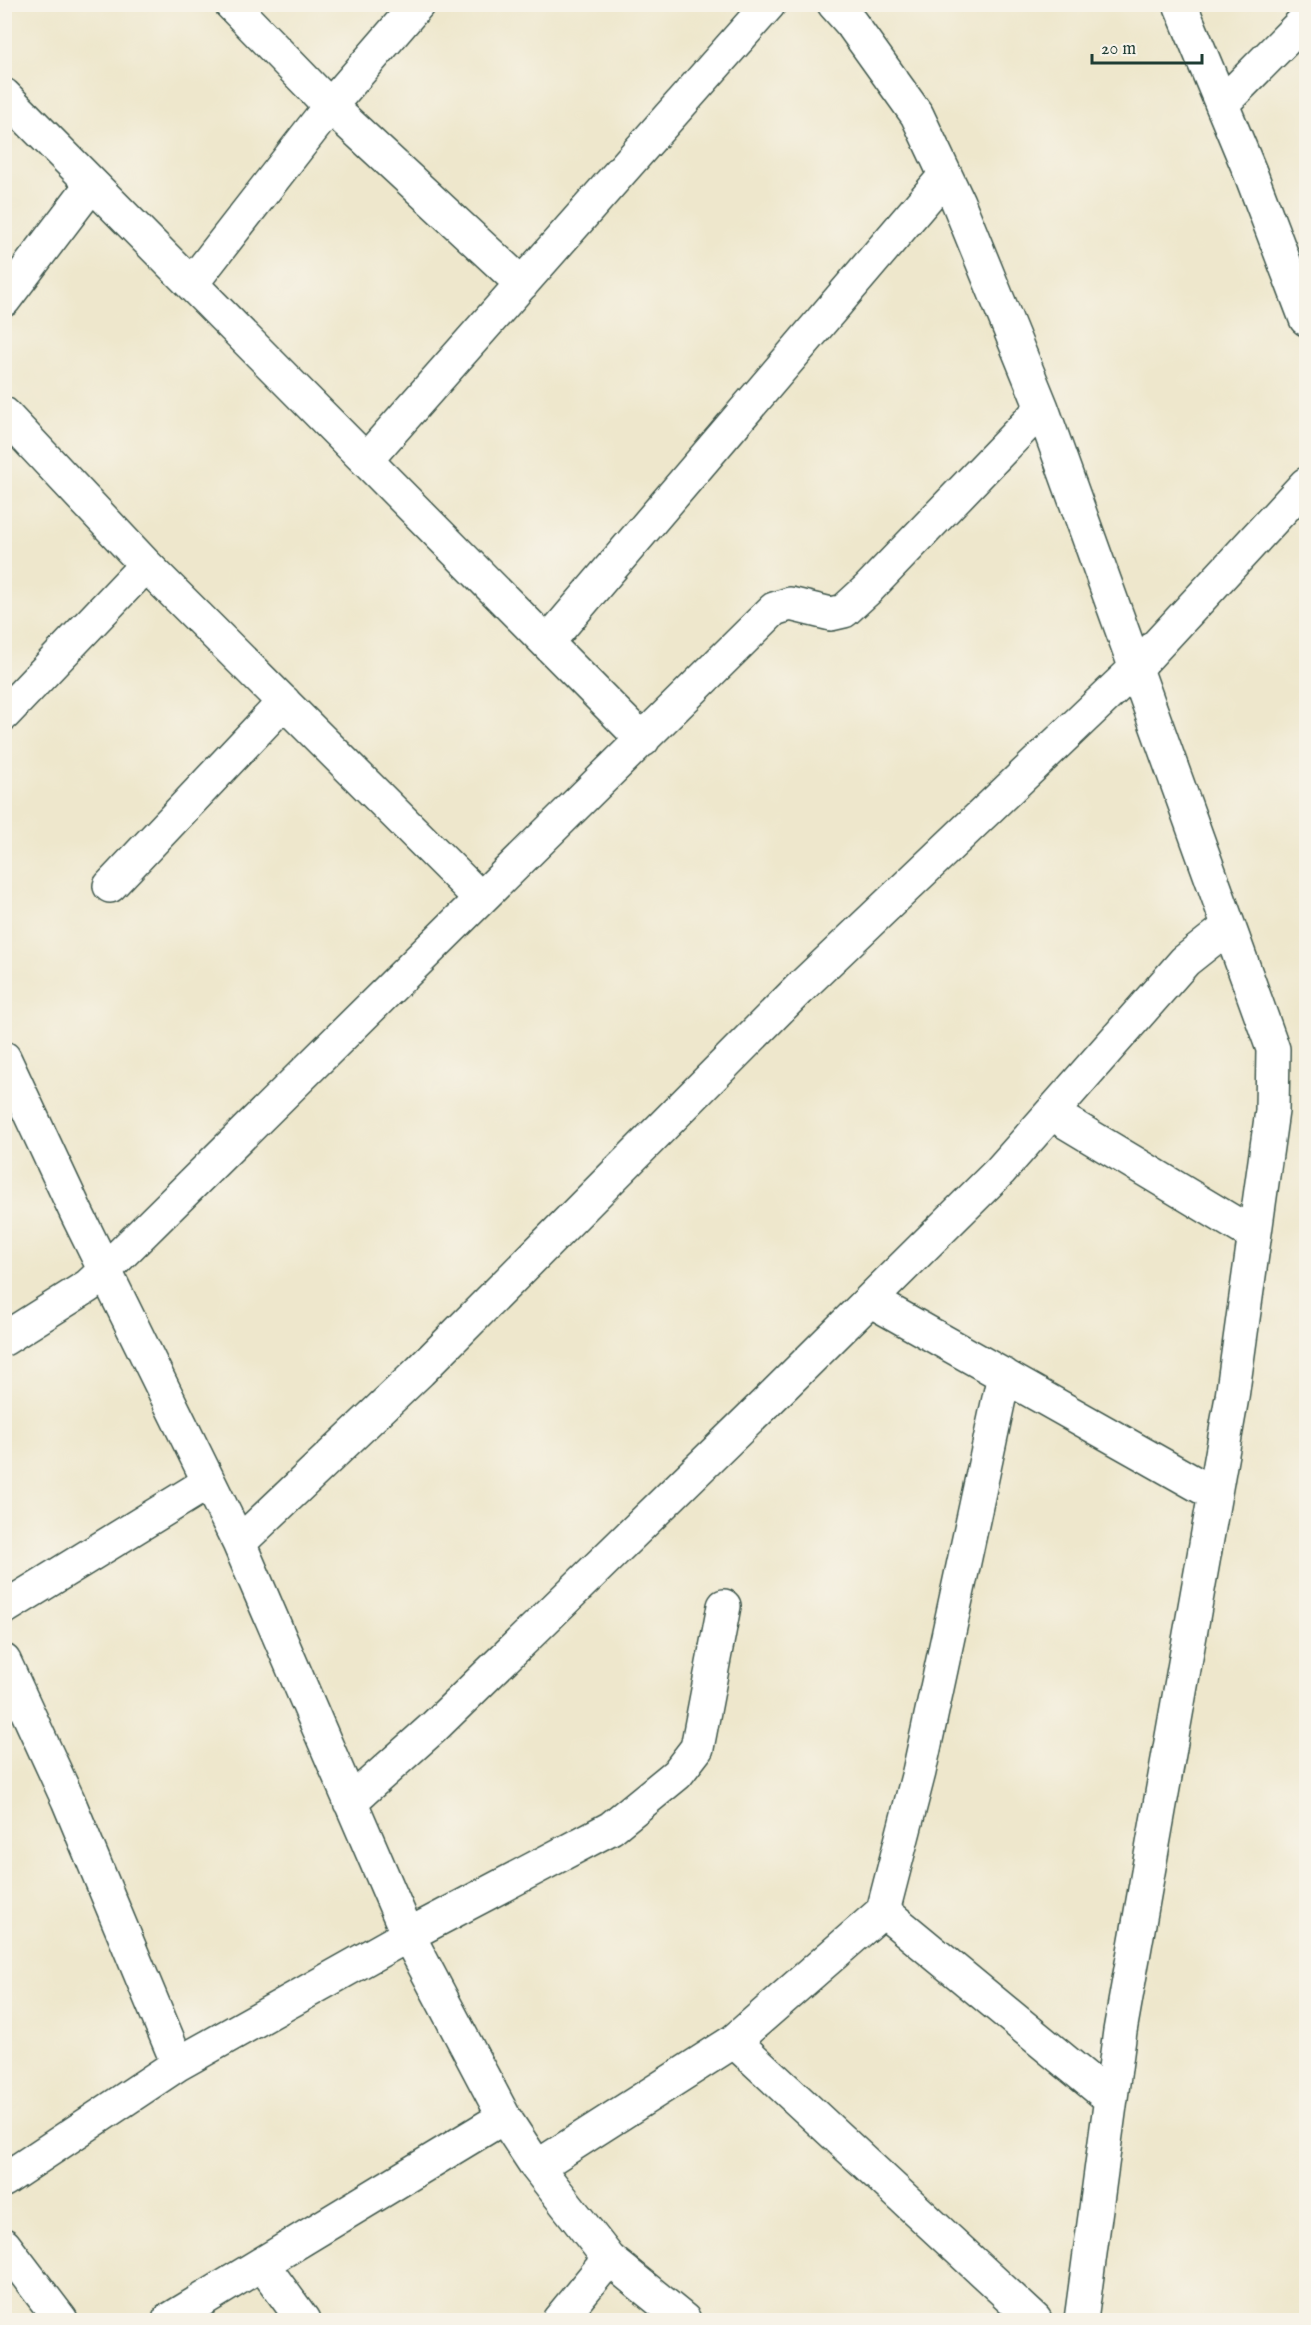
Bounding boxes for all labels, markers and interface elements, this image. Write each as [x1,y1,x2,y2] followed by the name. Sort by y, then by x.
[1092,27,1202,65] scale bar
[1101,38,1136,61] text: 20 m

